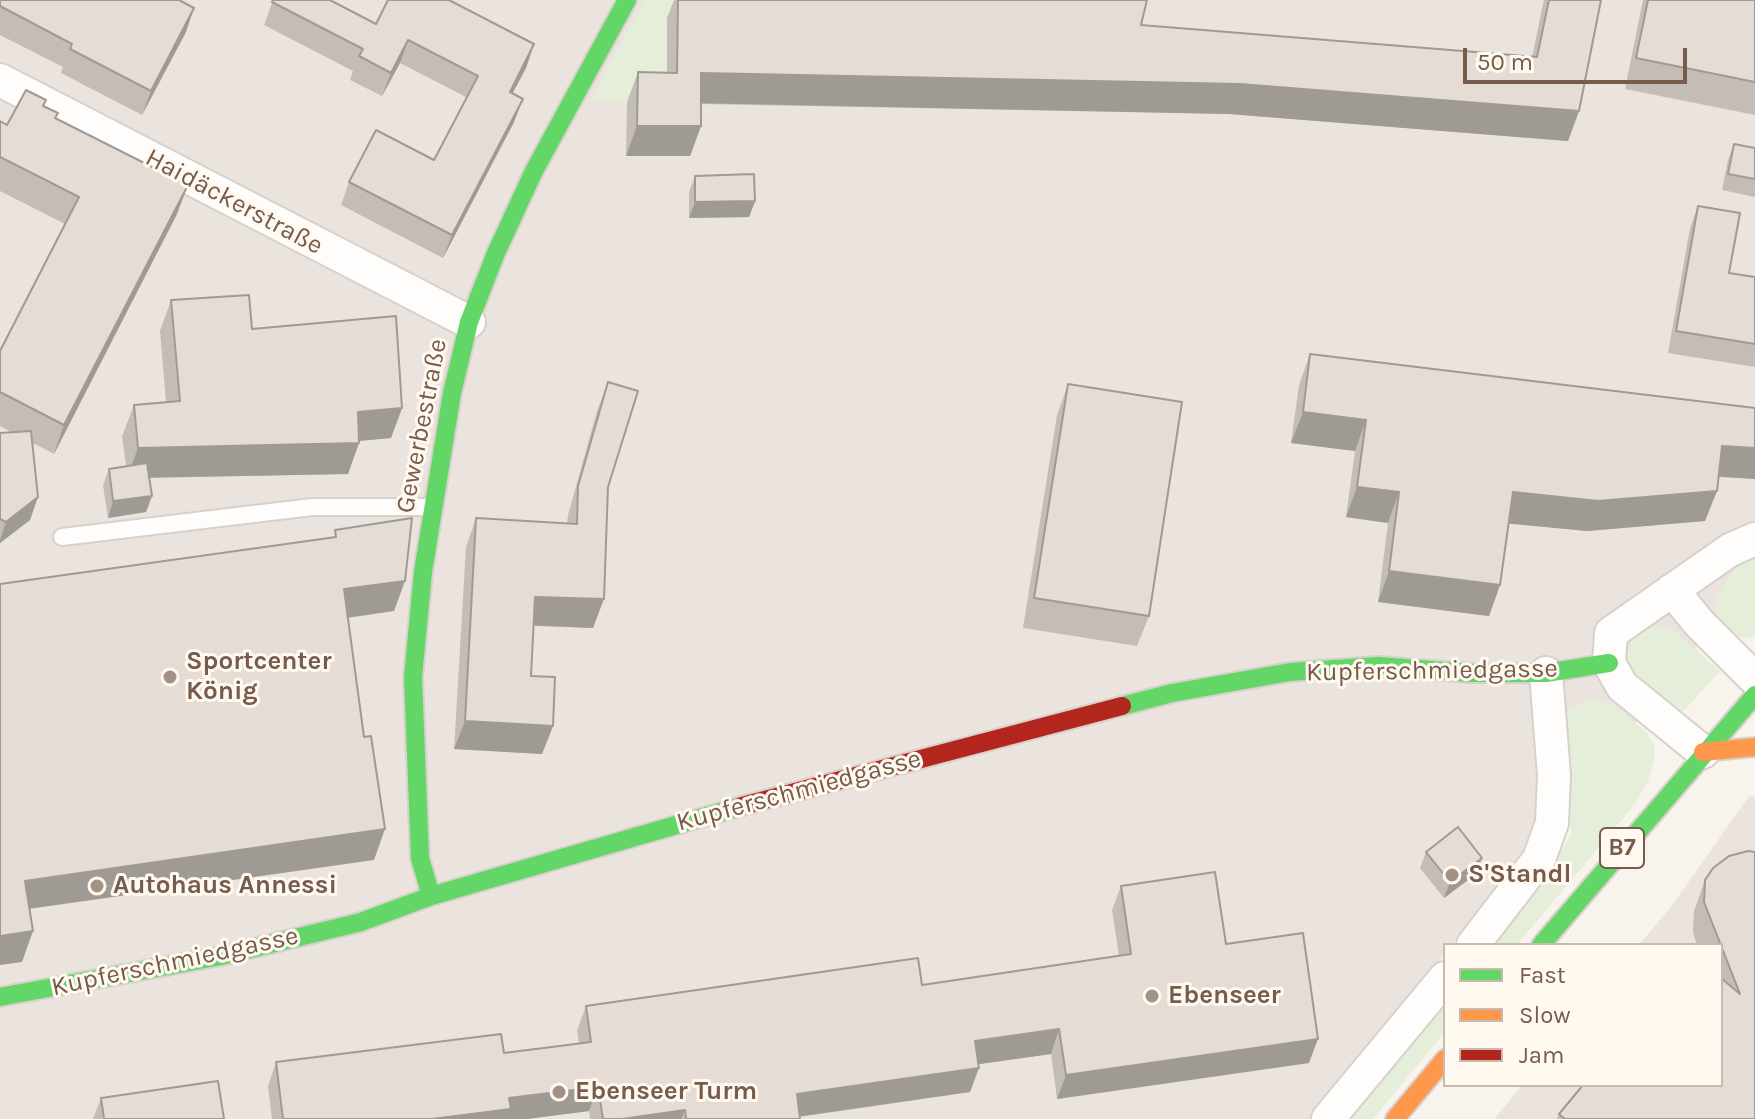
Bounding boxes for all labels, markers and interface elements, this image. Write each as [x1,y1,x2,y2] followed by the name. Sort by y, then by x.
[1467,32,1691,82] scale bar
[1477,48,1533,76] text: 50 m
[140,142,328,262] street label: Haidäckerstraße
[390,336,454,516] street label: Gewerbestraße
[186,646,332,708] place label: Sportcenter König
[1306,653,1558,689] street label: Kupferschmiedgasse
[161,668,179,686] marker: Sportcenter König
[673,743,925,839] street label: Kupferschmiedgasse
[1600,828,1644,868] road number: B7
[1468,859,1571,891] place label: S'Standl
[1443,866,1461,884] marker: S'Standl
[113,870,337,902] place label: Autohaus Annessi
[88,877,106,895] marker: Autohaus Annessi
[49,921,301,1003] street label: Kupferschmiedgasse
[1443,943,1723,1087] legend
[1519,961,1566,989] text: Fast
[1168,980,1281,1012] place label: Ebenseer
[1143,987,1161,1005] marker: Ebenseer
[1519,1001,1571,1029] text: Slow
[1519,1041,1564,1069] text: Jam
[575,1076,757,1108] place label: Ebenseer Turm
[550,1083,568,1101] marker: Ebenseer Turm

